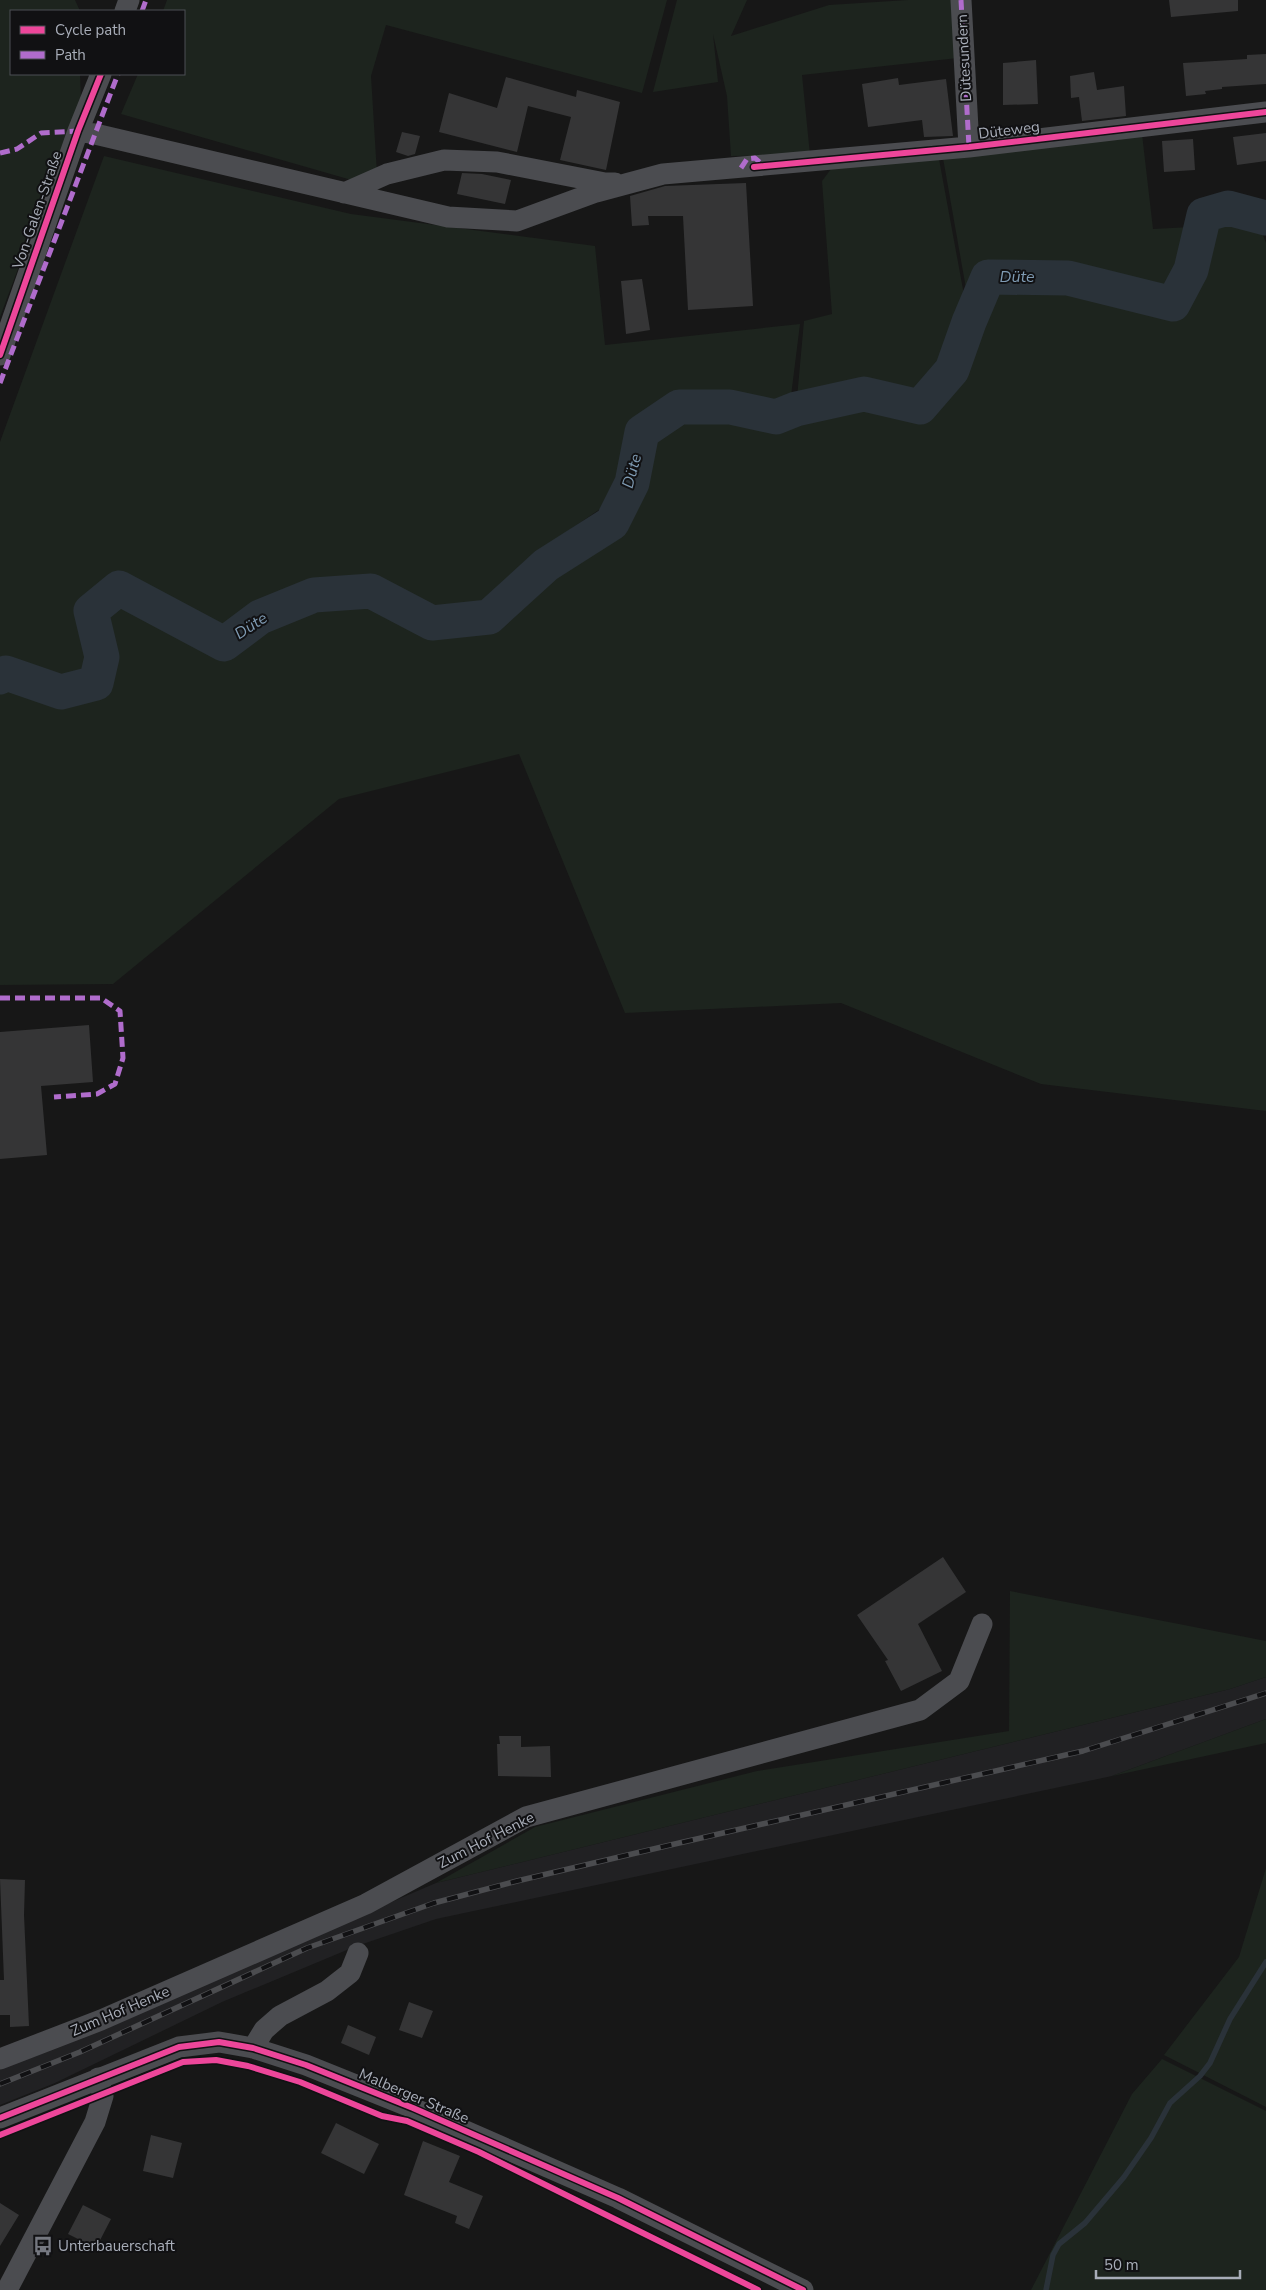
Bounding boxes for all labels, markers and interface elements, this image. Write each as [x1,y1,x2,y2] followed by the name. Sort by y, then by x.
[10,10,185,75] legend
[952,14,976,102] street label: Dütesundern
[55,20,126,40] text: Cycle path
[55,45,86,65] text: Path
[977,116,1041,144] street label: Düteweg
[7,148,67,273] street label: Von-Galen-Straße
[1000,266,1035,288] water label: Düte
[617,451,647,491] water label: Düte
[230,607,272,645] water label: Düte
[434,1807,538,1873] street label: Zum Hof Henke
[68,1981,172,2041] street label: Zum Hof Henke
[356,2064,472,2128] street label: Malberger Straße
[32,2235,54,2257] bus stop icon: Unterbauerschaft
[58,2236,176,2256] place label: Unterbauerschaft
[1096,2248,1240,2280] scale bar
[1104,2255,1139,2275] text: 50 m

